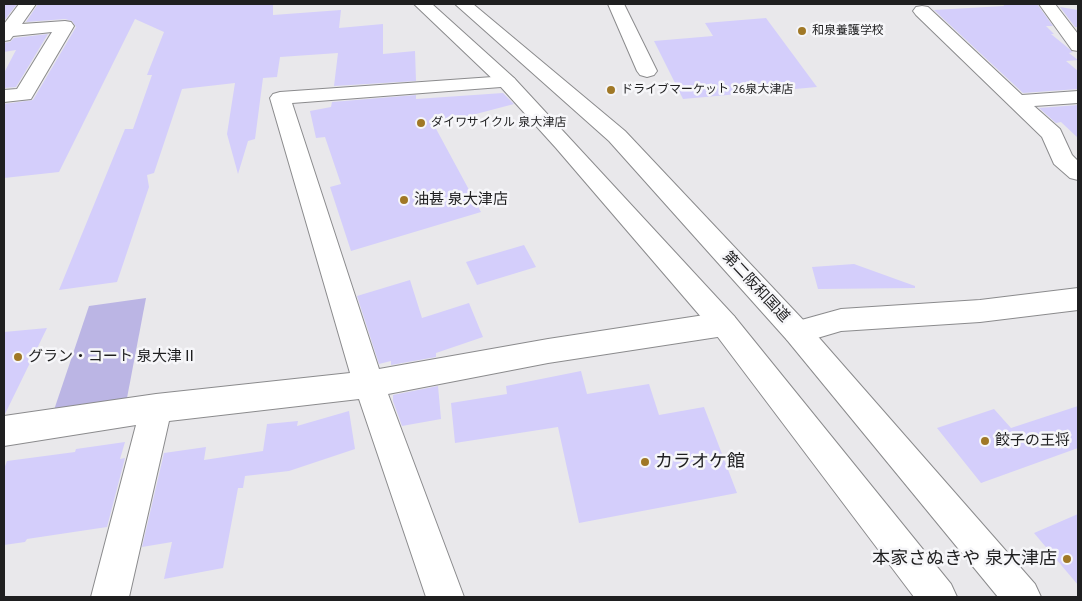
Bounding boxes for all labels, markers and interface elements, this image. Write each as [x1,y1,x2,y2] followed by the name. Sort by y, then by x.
[812,24,884,38] place label: 和泉養護学校
[796,25,808,37] marker: 和泉養護学校
[621,83,793,97] place label: ドライブマーケット 26泉大津店
[605,84,617,96] marker: ドライブマーケット 26泉大津店
[431,116,566,130] place label: ダイワサイクル 泉大津店
[415,117,427,129] marker: ダイワサイクル 泉大津店
[414,191,508,209] place label: 油甚 泉大津店
[398,194,410,206] marker: 油甚 泉大津店
[719,248,793,326] street label: 第二阪和国道
[28,348,197,366] place label: グラン・コート 泉大津Ⅱ
[12,351,24,363] marker: グラン・コート 泉大津Ⅱ
[995,432,1070,450] place label: 餃子の王将
[979,435,991,447] marker: 餃子の王将
[655,451,745,473] place label: カラオケ館
[639,456,651,468] marker: カラオケ館
[872,548,1057,570] place label: 本家さぬきや 泉大津店
[1061,553,1073,565] marker: 本家さぬきや 泉大津店

